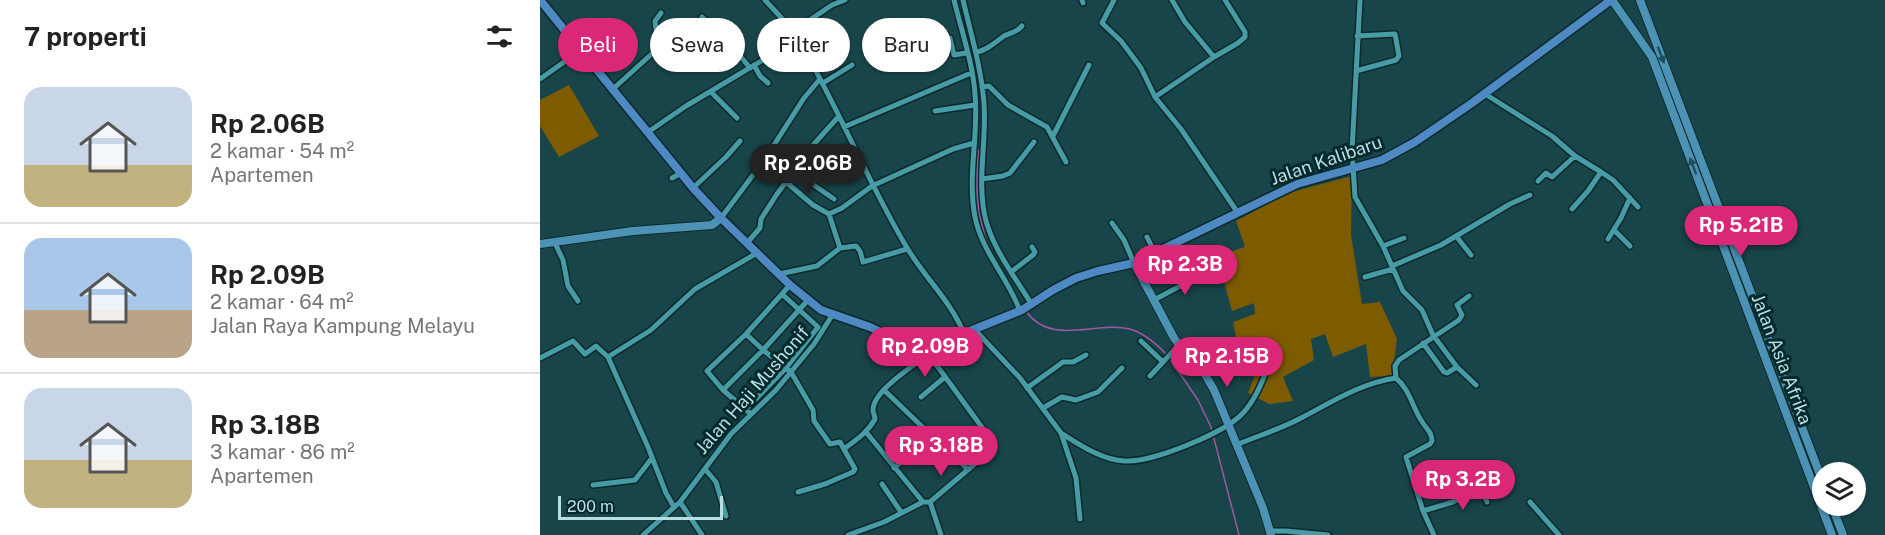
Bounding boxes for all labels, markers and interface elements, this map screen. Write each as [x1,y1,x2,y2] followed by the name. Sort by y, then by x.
[558,18,638,72] chip: Beli
[650,18,745,72] chip: Sewa
[757,18,850,72] chip: Filter
[862,18,951,72] chip: Baru
[483,20,516,53] icon: filters
[24,21,147,52] text: 7 properti
[1656,46,1666,64] one-way arrow
[210,108,325,139] text: Rp 2.06B
[72,111,144,183] icon: home
[1267,131,1385,189] street label: Jalan Kalibaru
[210,139,354,163] text: 2 kamar · 54 m²
[746,144,870,195] pin: Rp 2.06B
[764,151,852,175] text: Rp 2.06B
[1688,157,1698,175] one-way arrow
[210,163,314,187] text: Apartemen
[1679,206,1803,257] pin: Rp 5.21B
[1699,213,1783,237] text: Rp 5.21B
[1130,245,1240,296] pin: Rp 2.3B
[1147,252,1223,276] text: Rp 2.3B
[210,259,325,290] text: Rp 2.09B
[72,262,144,334] icon: home
[210,290,354,314] text: 2 kamar · 64 m²
[1747,291,1817,427] street label: Jalan Asia Afrika
[210,314,475,338] text: Jalan Raya Kampung Melayu
[691,322,813,458] street label: Jalan Haji Mushonif
[863,327,987,378] pin: Rp 2.09B
[881,334,969,358] text: Rp 2.09B
[1165,337,1289,388] pin: Rp 2.15B
[1185,344,1269,368] text: Rp 2.15B
[210,409,320,440] text: Rp 3.18B
[72,412,144,484] icon: home
[879,426,1003,477] pin: Rp 3.18B
[899,433,983,457] text: Rp 3.18B
[210,440,355,464] text: 3 kamar · 86 m²
[1408,460,1518,511] pin: Rp 3.2B
[1812,462,1866,516] map controls
[1812,462,1866,516] button: layers
[210,464,314,488] text: Apartemen
[1425,467,1501,491] text: Rp 3.2B
[558,493,723,520] scale bar
[567,497,614,516] text: 200 m

